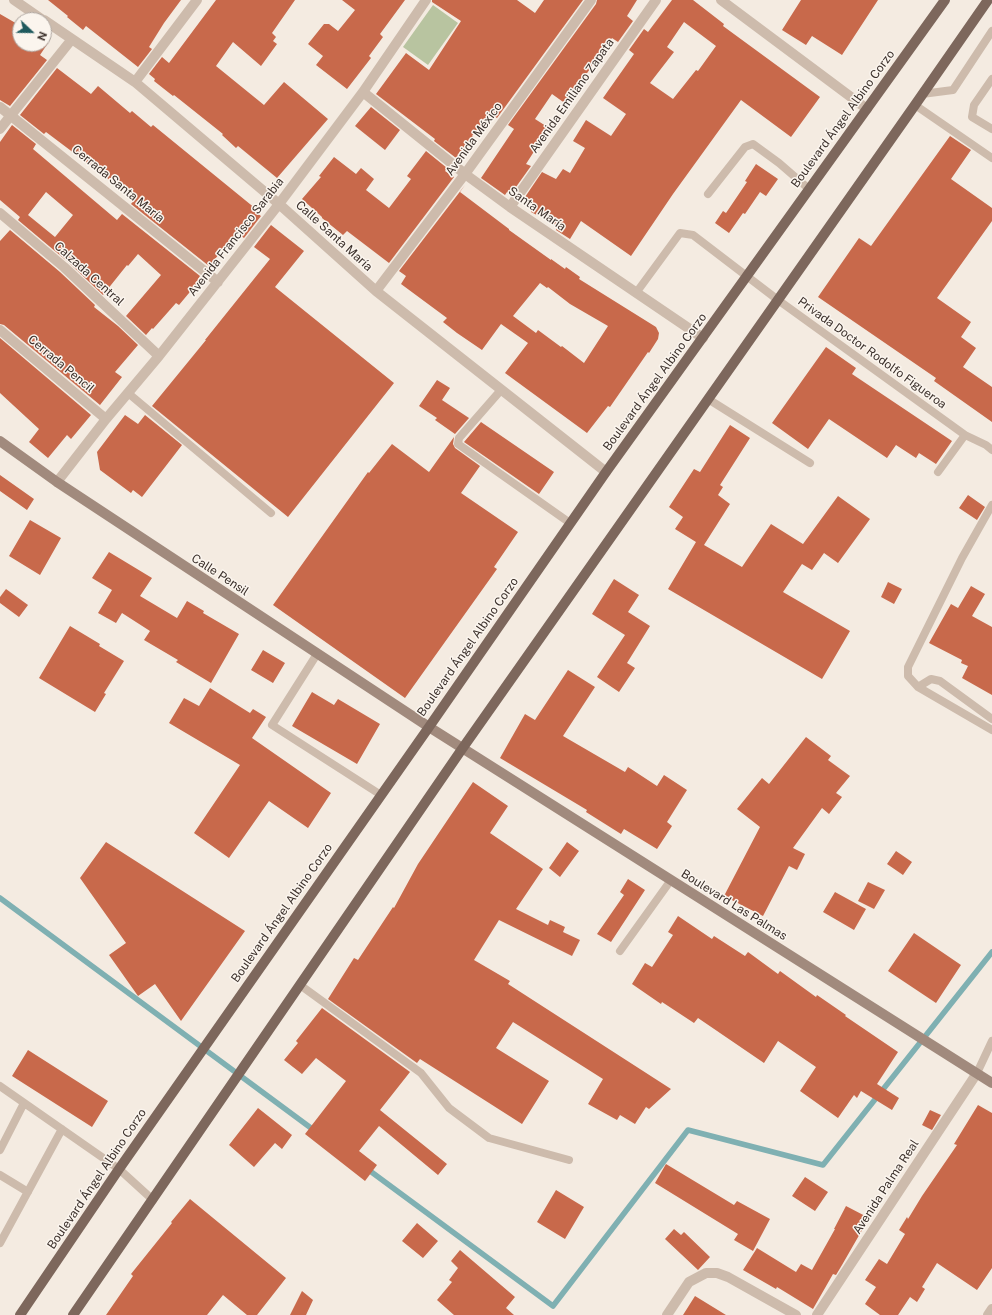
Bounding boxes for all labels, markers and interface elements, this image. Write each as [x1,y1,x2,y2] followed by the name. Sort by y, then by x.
[12,12,52,52] north arrow
[35,30,49,42] text: N
[527,36,617,156] street label: Avenida Emiliano Zapata
[788,47,898,191] street label: Boulevard Ángel Albino Corzo
[443,100,505,178] street label: Avenida México
[69,142,167,226] street label: Cerrada Santa María
[185,175,287,299] street label: Avenida Francisco Sarabia
[505,184,569,234] street label: Santa María
[293,198,375,274] street label: Calle Santa María
[51,239,127,309] street label: Calzada Central
[795,294,949,412] street label: Privada Doctor Rodolfo Figueroa
[600,310,710,454] street label: Boulevard Ángel Albino Corzo
[25,332,97,396] street label: Cerrada Pencil
[189,551,251,599] street label: Calle Pensil
[414,575,522,719] street label: Boulevard Ángel Albino Corzo
[228,841,336,985] street label: Boulevard Ángel Albino Corzo
[678,867,790,943] street label: Boulevard Las Palmas
[44,1106,150,1252] street label: Boulevard Ángel Albino Corzo
[850,1137,922,1237] street label: Avenida Palma Real

